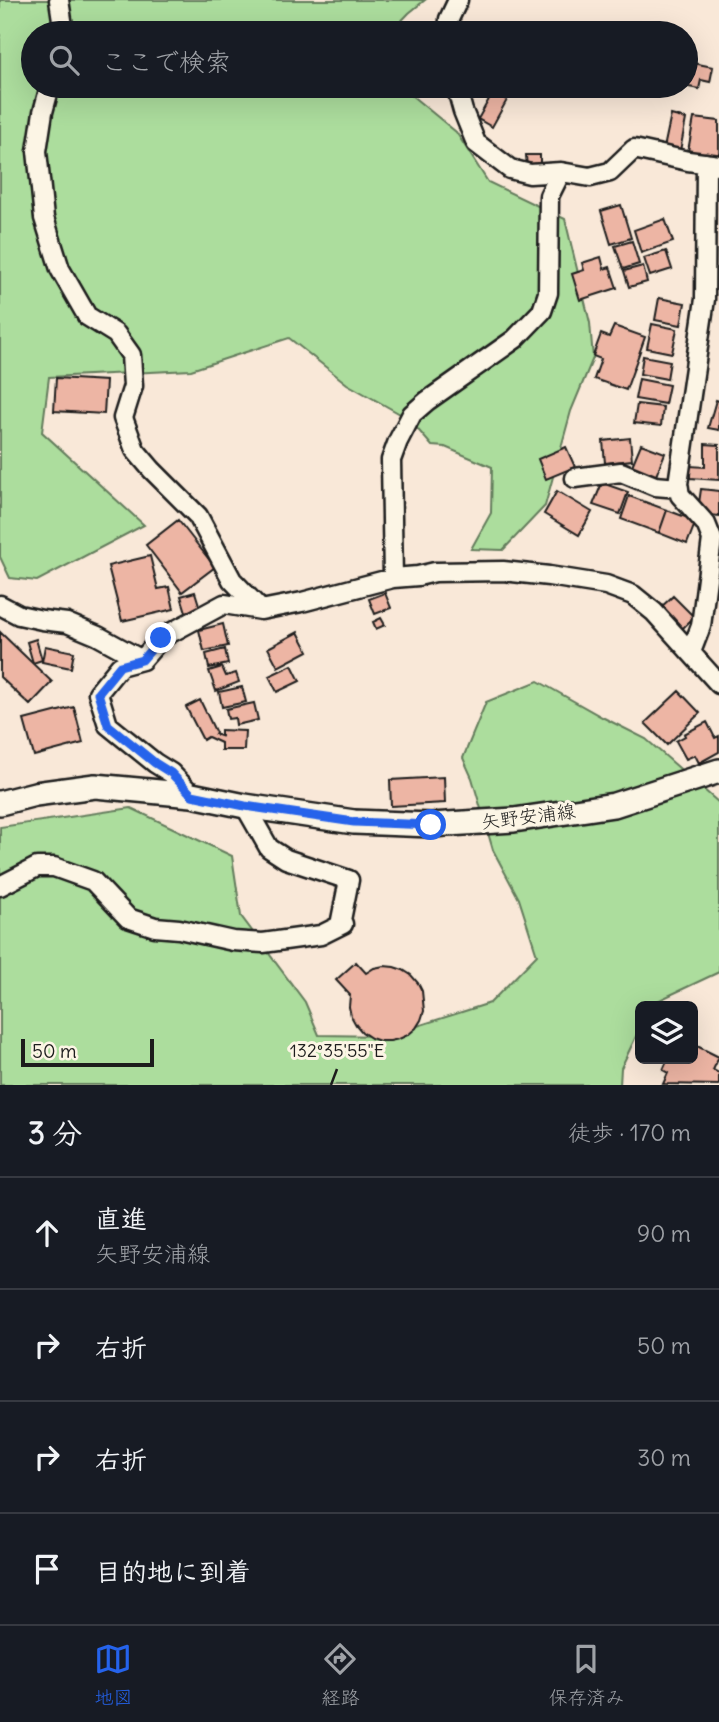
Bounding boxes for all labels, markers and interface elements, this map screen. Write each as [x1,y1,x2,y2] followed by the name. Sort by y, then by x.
[21,21,698,98] search box
[45,41,83,79] icon: search
[101,45,231,78] text: ここで検索
[145,622,176,653] route end
[479,798,577,834] street label: 矢野安浦線
[415,809,446,840] route start
[635,1001,698,1064] map controls
[635,1001,698,1064] button: layers
[21,1036,154,1068] scale bar
[32,1039,77,1063] text: 50 m
[290,1039,384,1062] text: 132°35'55"E
[28,1114,82,1152] text: 3 分
[568,1118,691,1147] text: 徒歩 · 170 m
[95,1202,147,1235] text: 直進
[28,1214,66,1252] icon: ahead
[637,1219,691,1248] text: 90 m
[95,1239,210,1268] text: 矢野安浦線
[28,1326,66,1364] icon: right
[95,1331,147,1364] text: 右折
[637,1331,691,1360] text: 50 m
[28,1438,66,1476] icon: right
[95,1443,147,1476] text: 右折
[637,1443,691,1472] text: 30 m
[28,1550,66,1588] icon: arrive
[95,1555,251,1588] text: 目的地に到着
[94,1640,133,1709] tab: 地図
[321,1640,360,1709] tab: 経路
[548,1640,625,1709] tab: 保存済み

